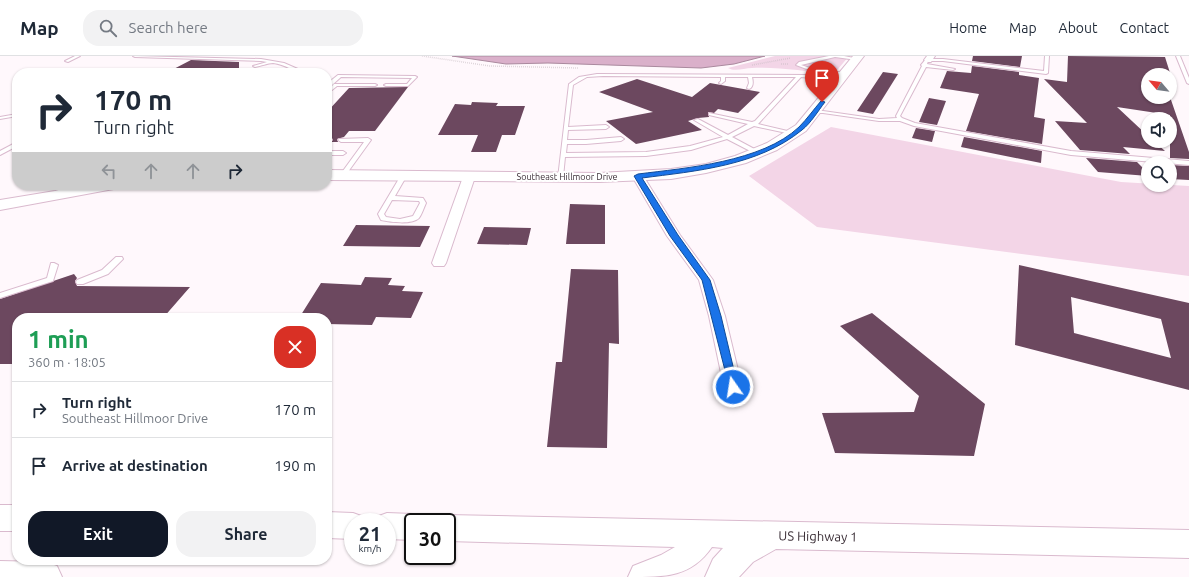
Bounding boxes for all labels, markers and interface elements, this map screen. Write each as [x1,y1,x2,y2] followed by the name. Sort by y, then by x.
[83,10,363,46] search box
[20,17,59,39] text: Map
[97,17,119,39] icon: search
[129,19,208,36] text: Search here
[949,20,987,36] text: Home
[1009,20,1037,36] text: Map
[1059,20,1098,36] text: About
[1120,20,1169,36] text: Contact
[805,61,839,102] pin
[811,67,833,89] icon: arrive
[1141,68,1177,104] north arrow
[1141,68,1177,192] map controls
[28,84,80,136] icon: right
[94,84,172,115] text: 170 m
[1141,112,1177,148] button: sound
[94,117,174,137] text: Turn right
[1141,156,1177,192] button: search
[98,160,120,182] icon: left
[140,160,162,182] icon: ahead
[182,160,204,182] icon: ahead
[224,160,246,182] icon: right
[516,172,618,182] street label: Southeast Hillmoor Drive
[28,326,89,353] text: 1 min
[274,326,316,368] button: close
[28,355,106,369] text: 360 m · 18:05
[712,366,754,408] position arrow
[62,394,132,411] text: Turn right
[28,399,50,421] icon: right
[274,401,316,418] text: 170 m
[62,411,208,425] text: Southeast Hillmoor Drive
[28,455,50,477] icon: arrive
[62,457,208,474] text: Arrive at destination
[274,457,316,474] text: 190 m
[28,511,168,557] button: Exit
[176,511,316,557] button: Share
[404,513,456,565] speed limit sign: 30
[359,522,381,545] text: 21
[778,528,858,544] street label: US Highway 1
[358,543,382,554] text: km/h

